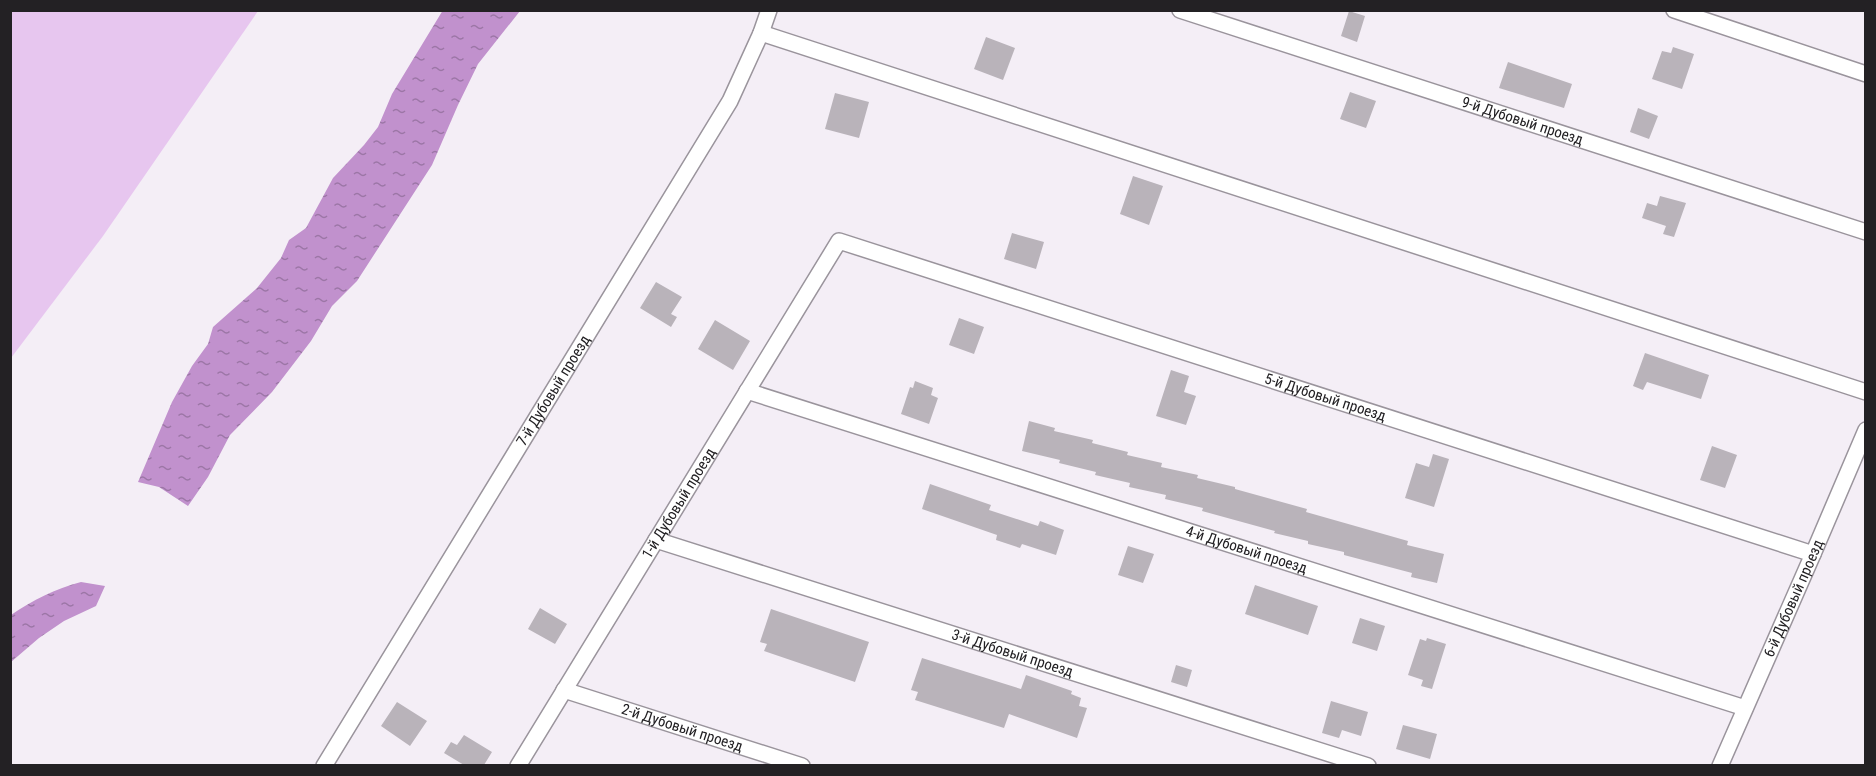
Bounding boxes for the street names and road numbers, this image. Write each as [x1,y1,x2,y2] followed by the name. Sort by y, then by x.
[1460,93,1585,149] street label: 9-й Дубовый проезд
[513,332,594,449] street label: 7-й Дубовый проезд
[1262,369,1388,425] street label: 5-й Дубовый проезд
[638,445,719,562] street label: 1-й Дубовый проезд
[1183,522,1309,577] street label: 4-й Дубовый проезд
[1760,537,1827,660] street label: 6-й Дубовый проезд
[950,625,1075,681] street label: 3-й Дубовый проезд
[619,700,745,756] street label: 2-й Дубовый проезд

